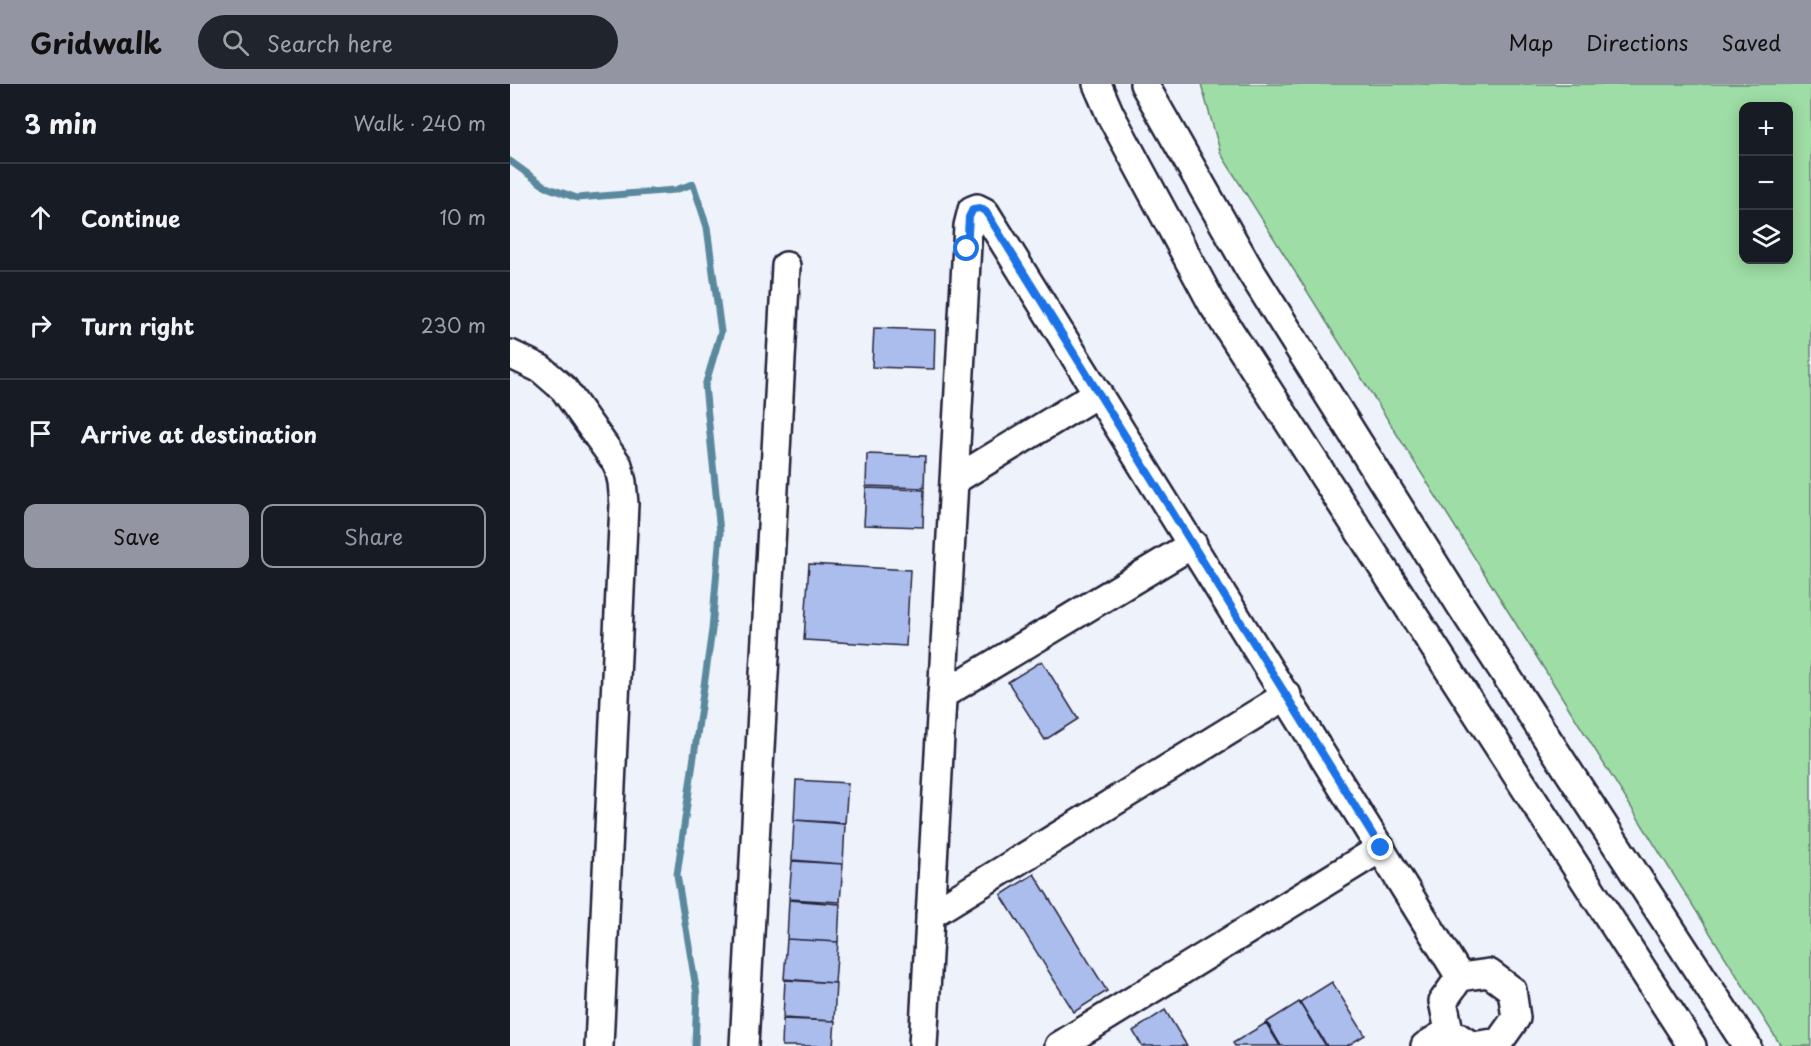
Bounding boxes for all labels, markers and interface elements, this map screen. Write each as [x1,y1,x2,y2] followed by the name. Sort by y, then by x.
[198,15,618,69] search box
[30,21,162,64] text: Gridwalk
[219,26,252,59] icon: search
[267,26,393,59] text: Search here
[1508,26,1553,58] text: Map
[1586,26,1688,58] text: Directions
[1721,26,1781,58] text: Saved
[1739,102,1793,264] map controls
[1739,102,1793,156] button: +
[24,104,97,143] text: 3 min
[353,108,486,138] text: Walk · 240 m
[1739,156,1793,210] button: −
[24,201,57,234] icon: ahead
[81,201,180,234] text: Continue
[439,202,486,232] text: 10 m
[1739,210,1793,264] button: layers
[953,235,979,261] route start
[24,309,57,342] icon: right
[81,309,194,342] text: Turn right
[421,310,486,340] text: 230 m
[24,417,57,450] icon: arrive
[81,417,317,450] text: Arrive at destination
[24,504,249,568] button: Save
[261,504,486,568] button: Share
[1367,834,1393,860] route end

